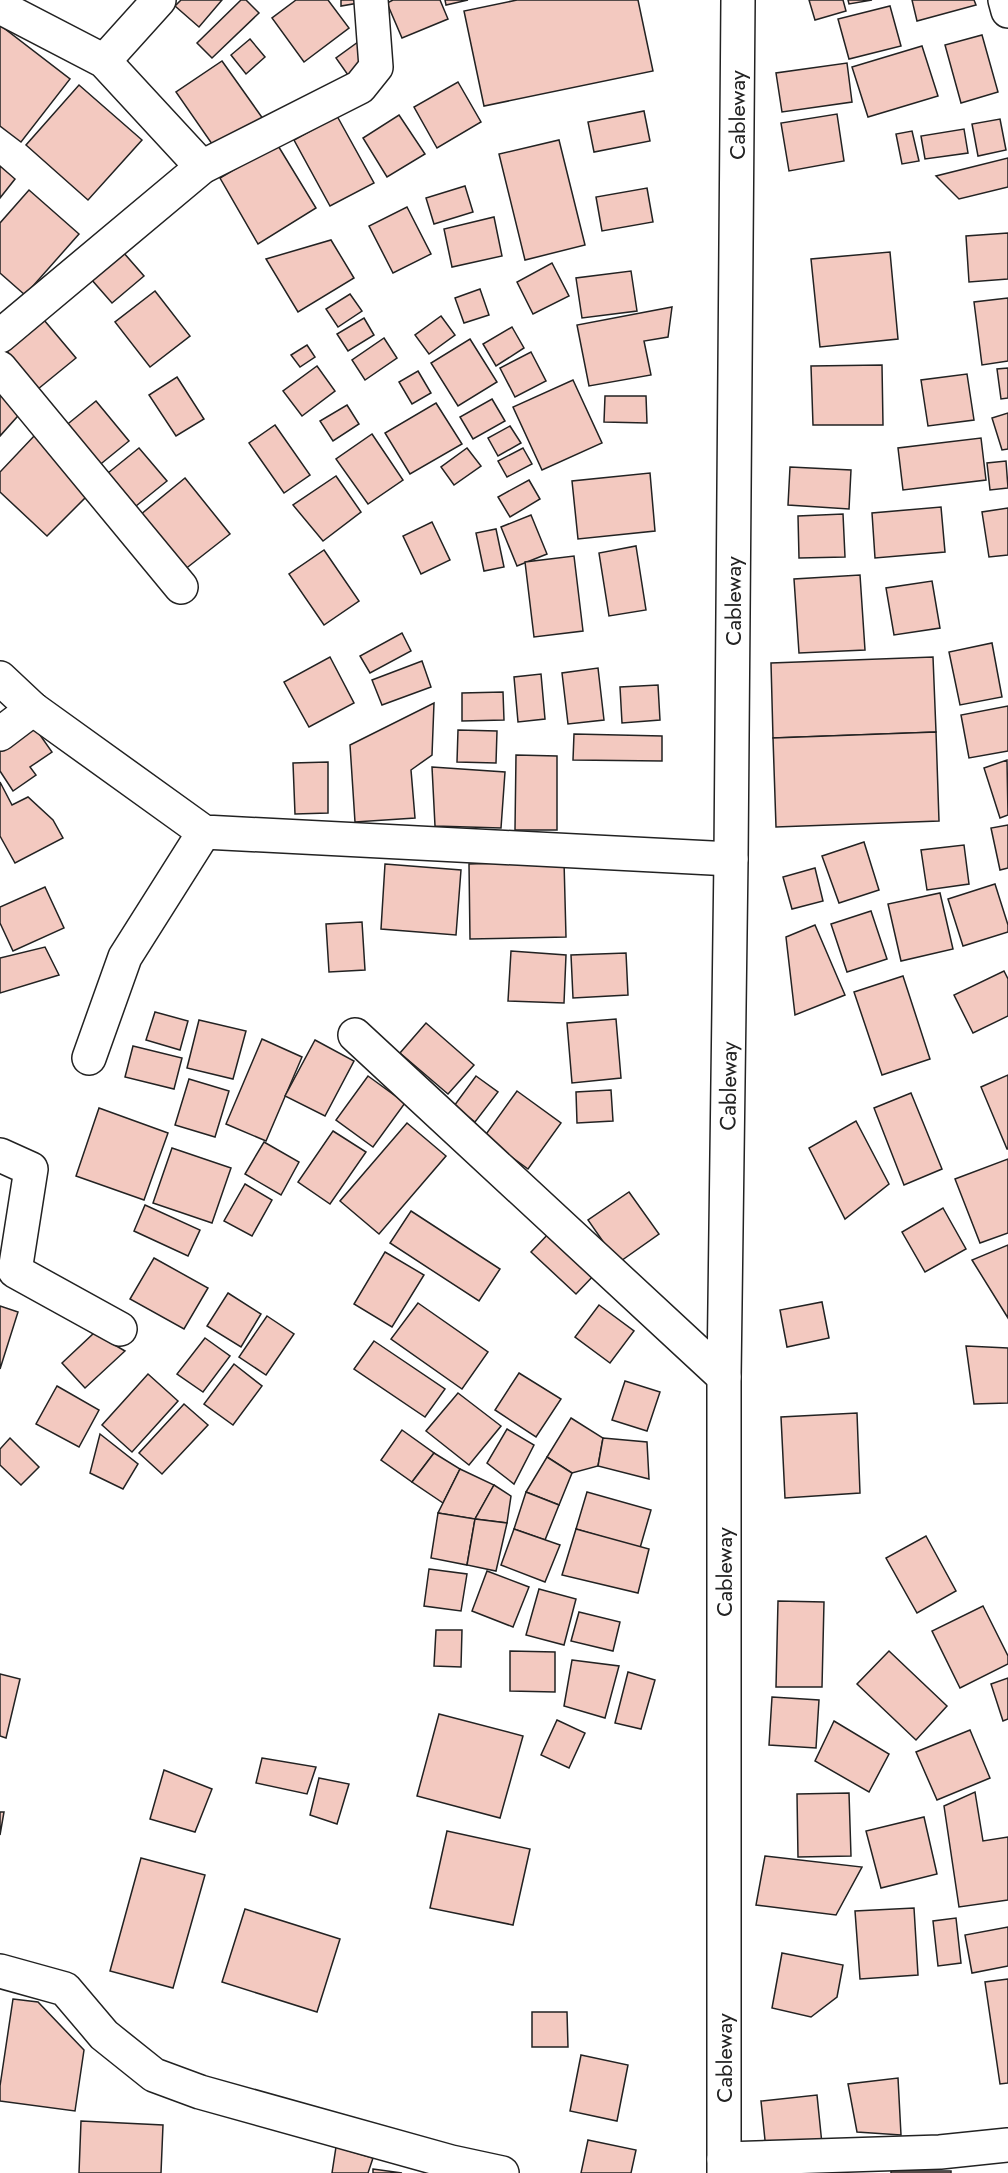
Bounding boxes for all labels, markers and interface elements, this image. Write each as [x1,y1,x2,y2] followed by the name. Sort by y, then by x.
[721,70,753,160] street label: Cableway
[717,556,749,646] street label: Cableway
[711,1041,745,1131] street label: Cableway
[708,1527,740,1617] street label: Cableway
[708,2013,740,2103] street label: Cableway

